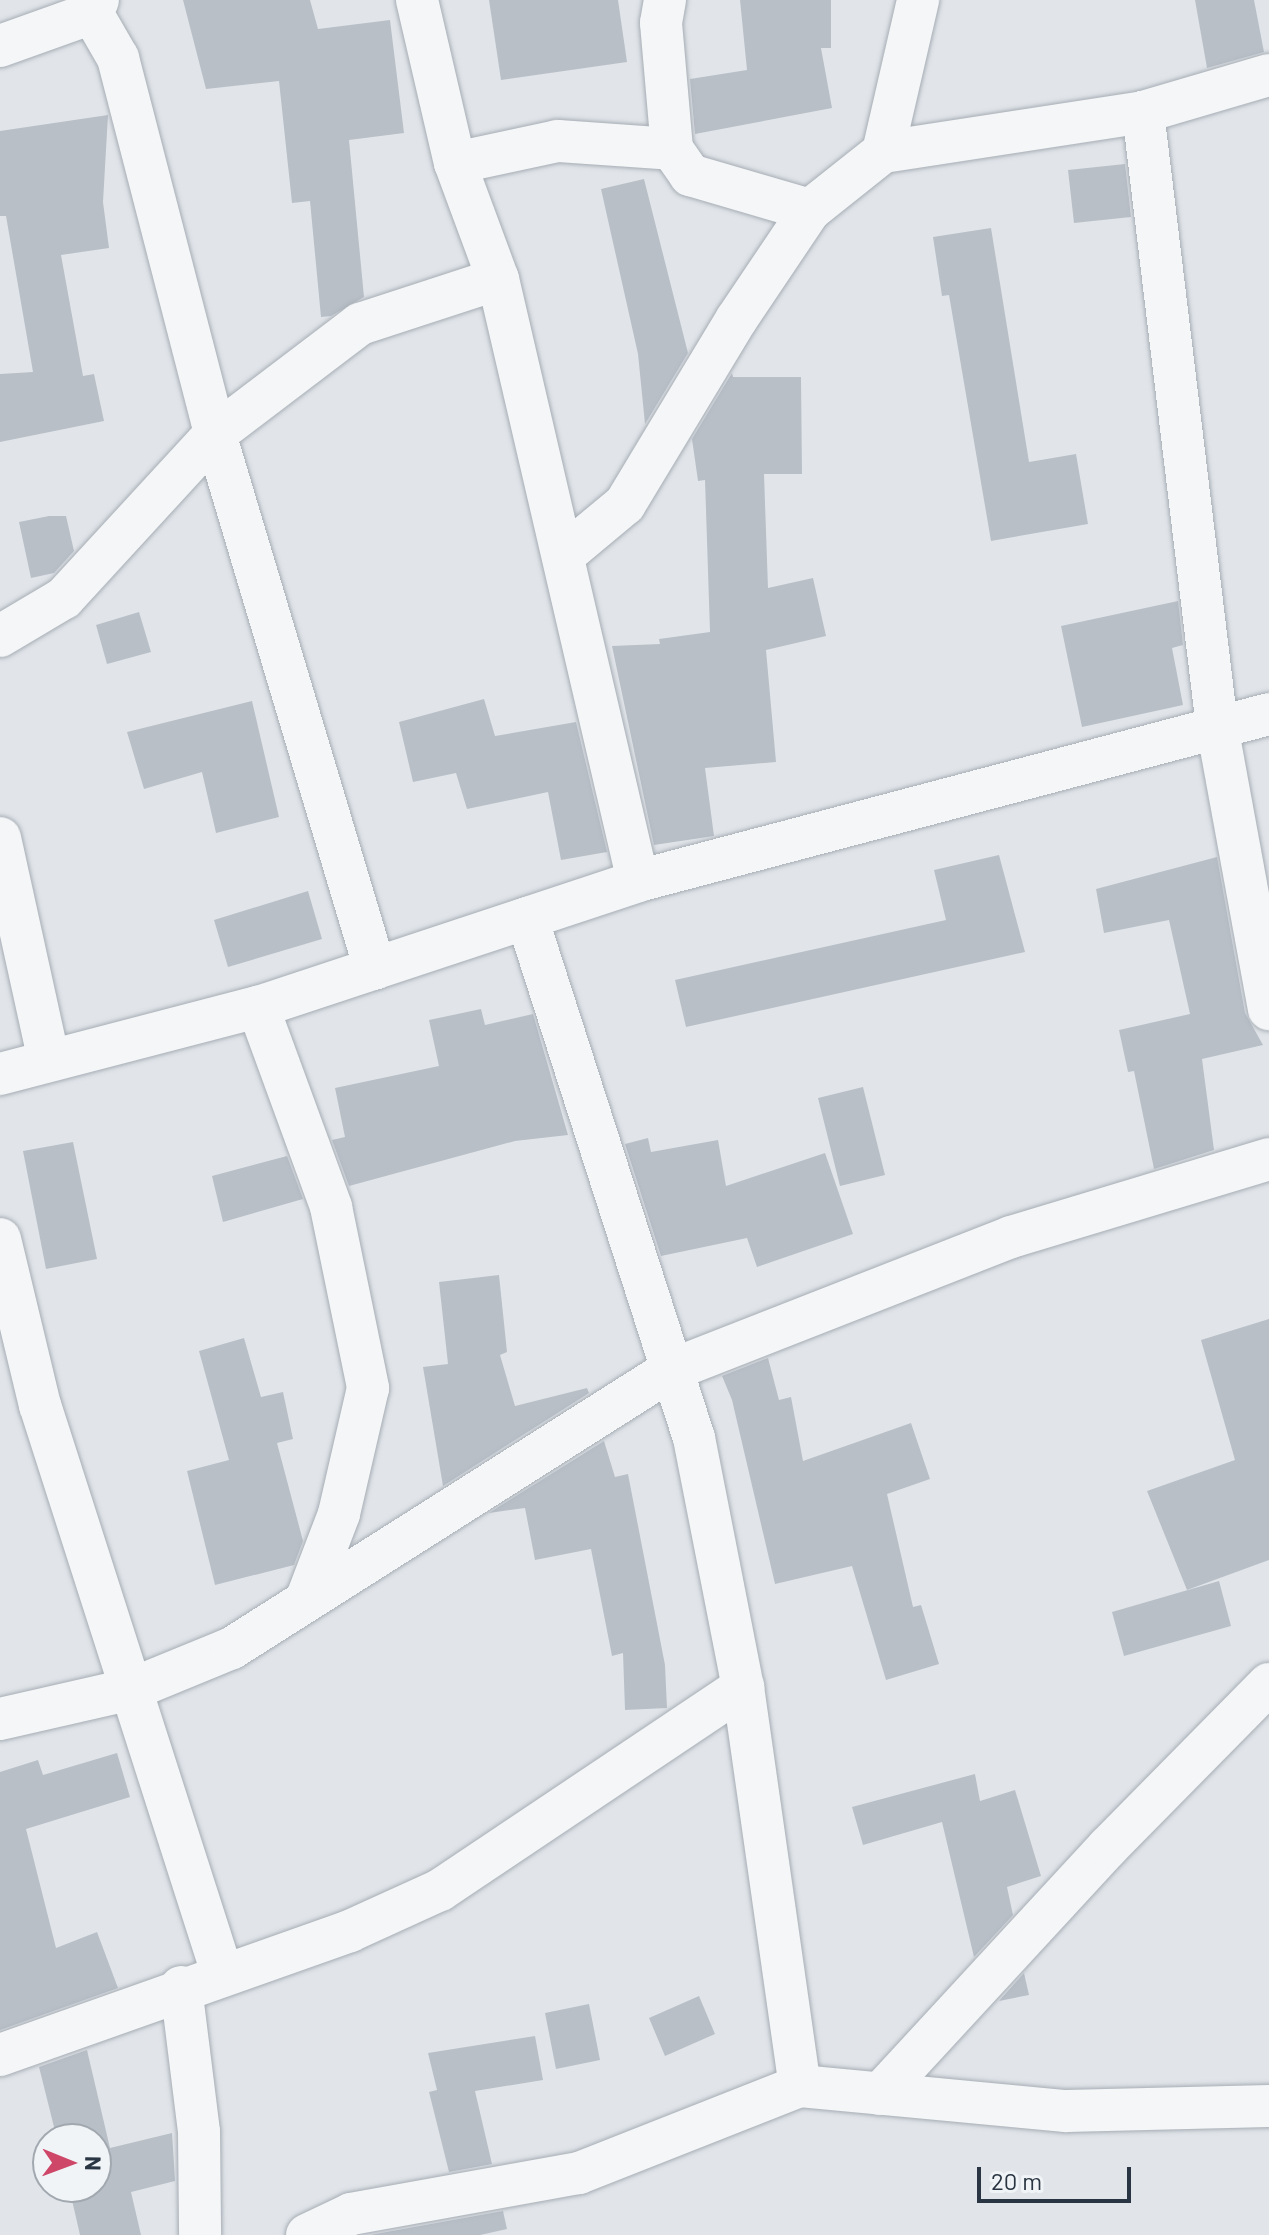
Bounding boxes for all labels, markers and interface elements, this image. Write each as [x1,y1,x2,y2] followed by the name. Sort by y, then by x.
[32,2123,112,2203] north arrow
[981,2151,1135,2201] scale bar
[81,2156,107,2171] text: N
[991,2166,1042,2195] text: 20 m

